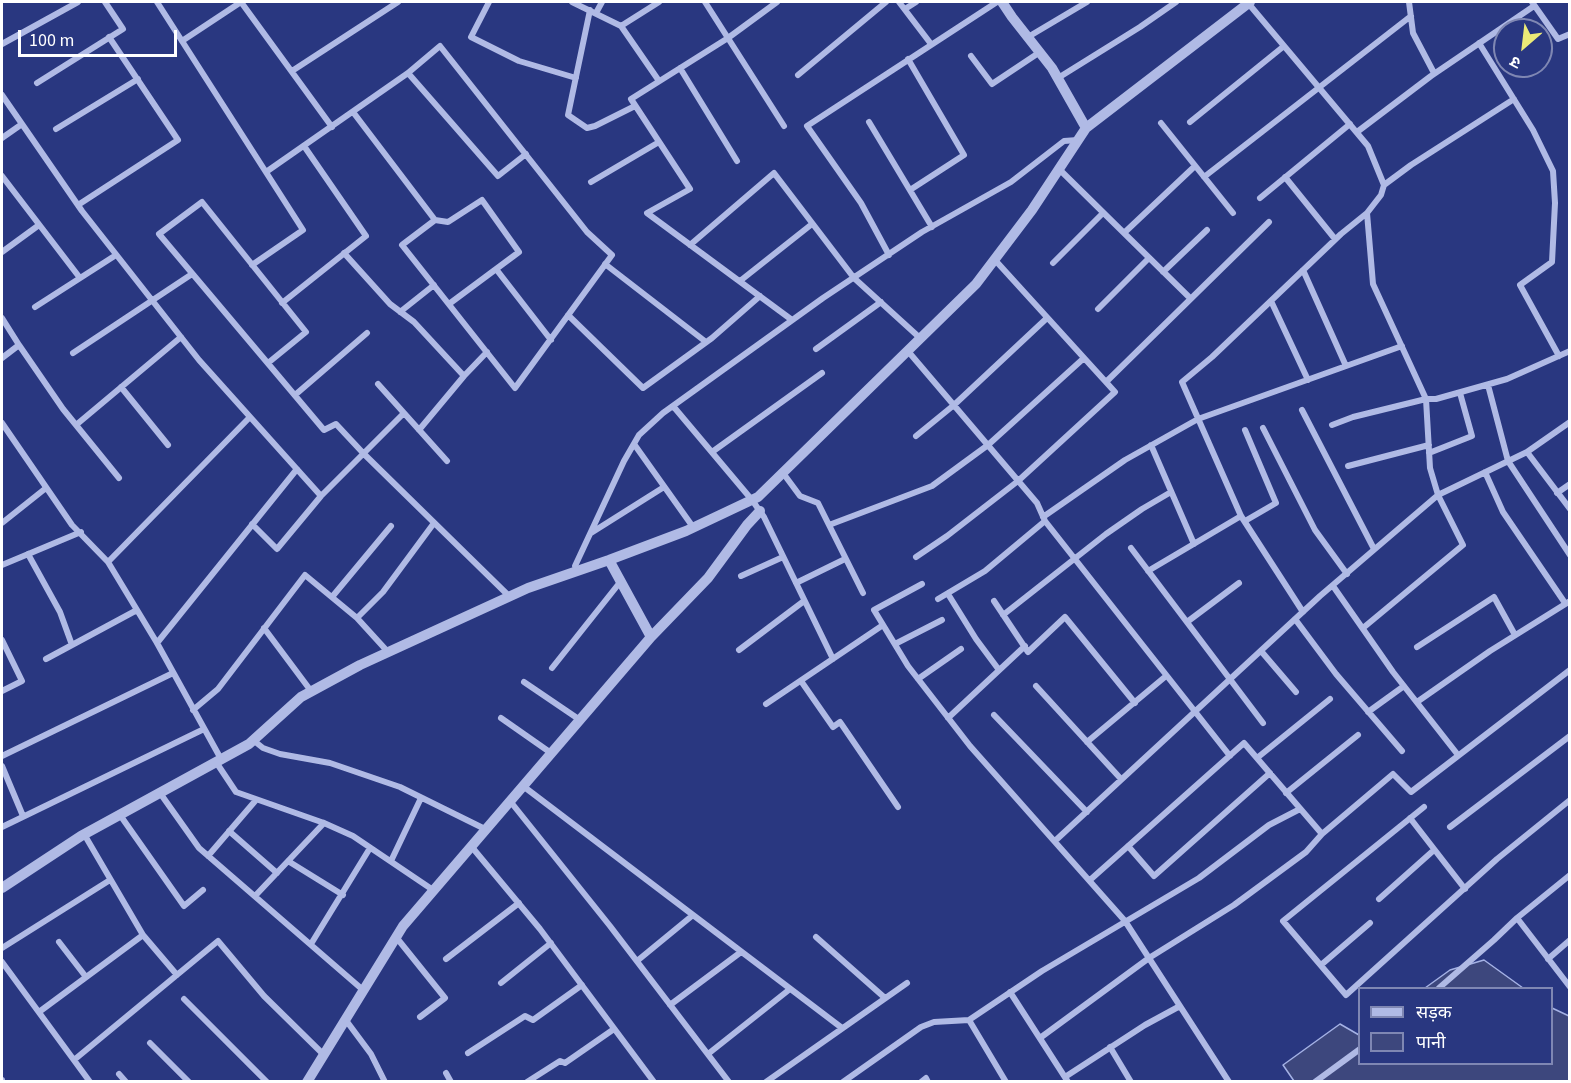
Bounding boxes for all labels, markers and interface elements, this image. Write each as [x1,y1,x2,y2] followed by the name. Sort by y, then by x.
[21,18,180,56] scale bar
[1493,18,1553,78] north arrow
[29,28,74,53] text: 100 m
[1506,50,1525,74] text: उ
[1358,987,1553,1065] legend
[1416,1000,1452,1025] text: सड़क
[1416,1030,1446,1055] text: पानी

